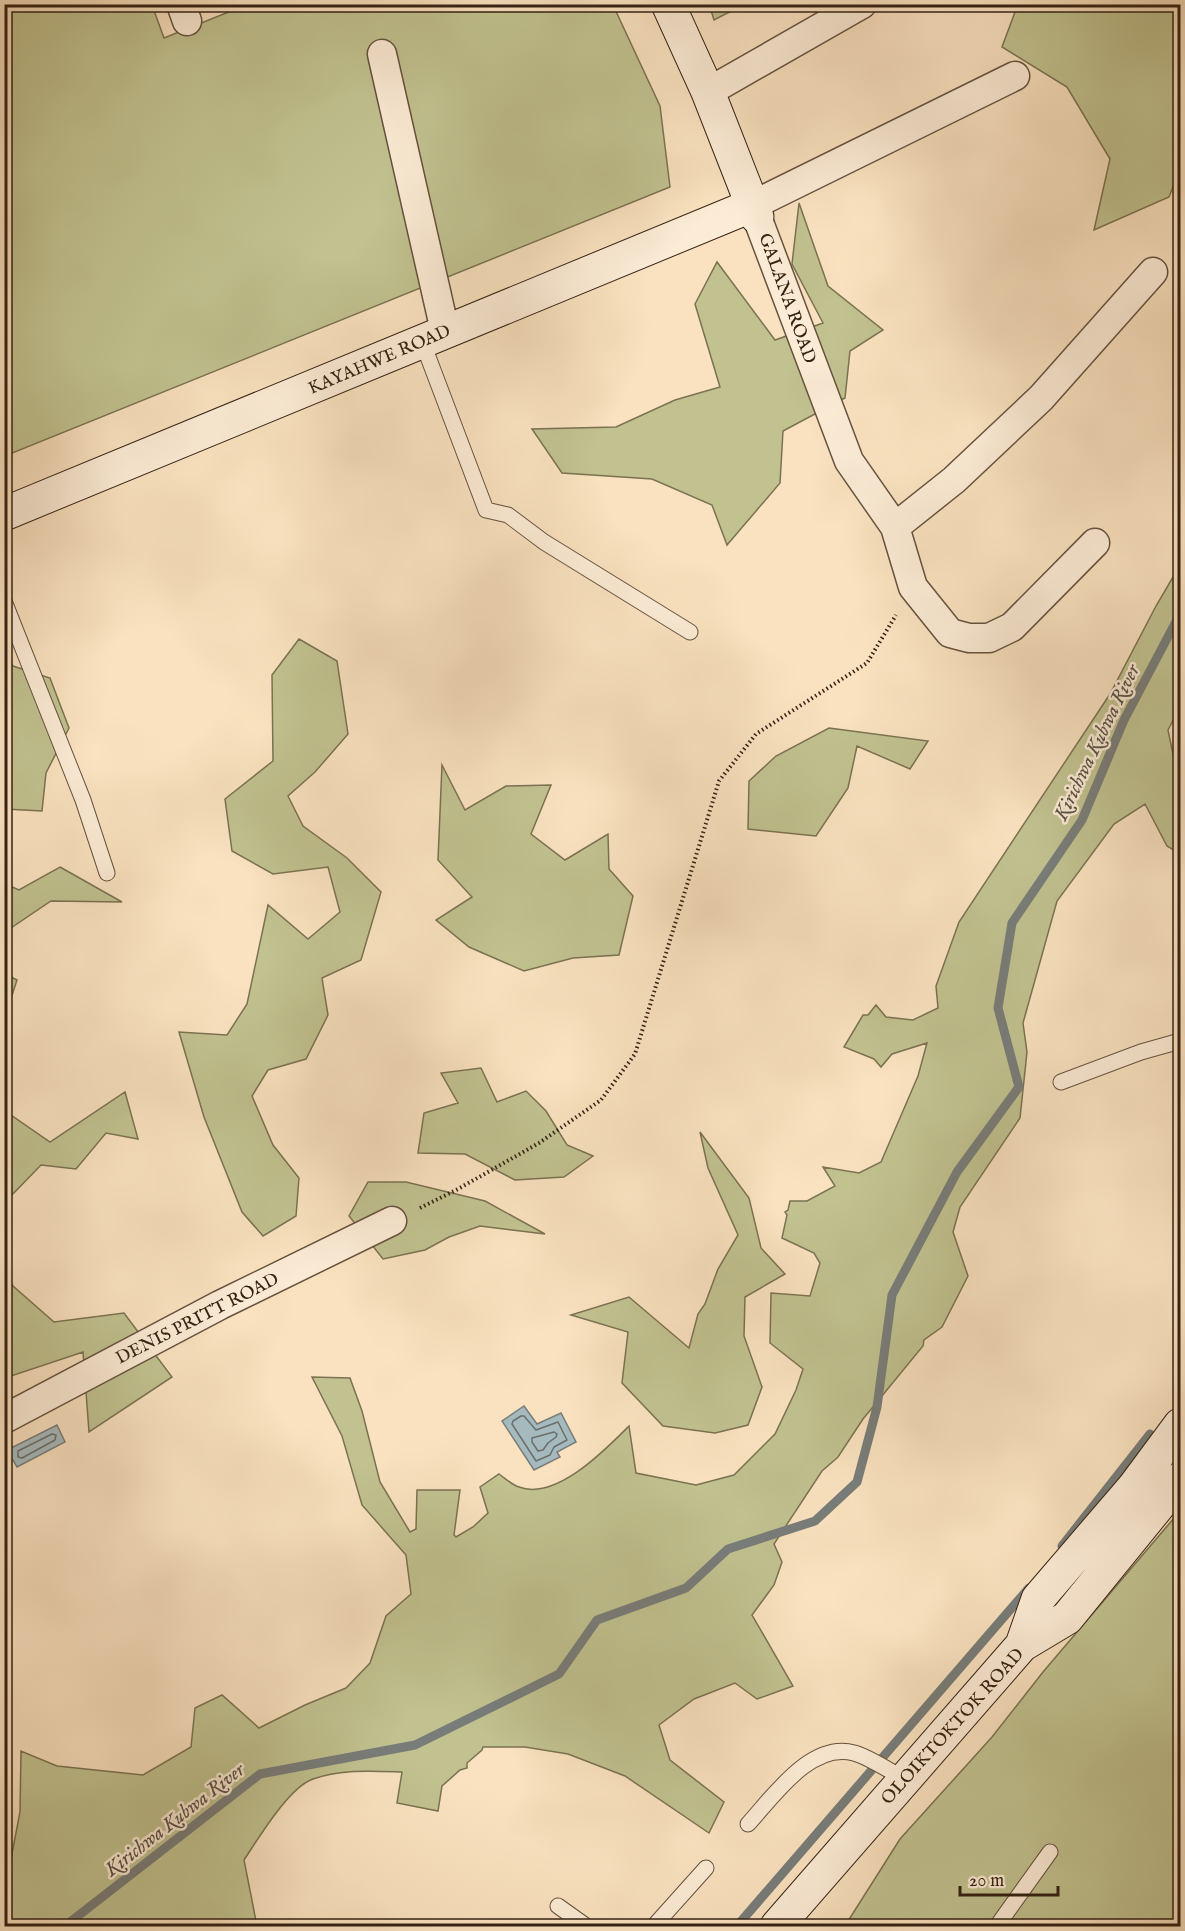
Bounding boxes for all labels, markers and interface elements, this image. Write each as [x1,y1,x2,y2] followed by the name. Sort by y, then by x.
[752,230,821,367] street label: GALANA ROAD
[305,320,454,401] street label: KAYAHWE ROAD
[1048,659,1147,826] water label: Kirichwa Kubwa River
[112,1268,283,1370] street label: DENIS PRITT ROAD
[877,1644,1030,1810] street label: OLOIKTOKTOK ROAD
[99,1757,251,1883] water label: Kirichwa Kubwa River
[960,1859,1058,1897] scale bar
[969,1870,1004,1893] text: 20 m

